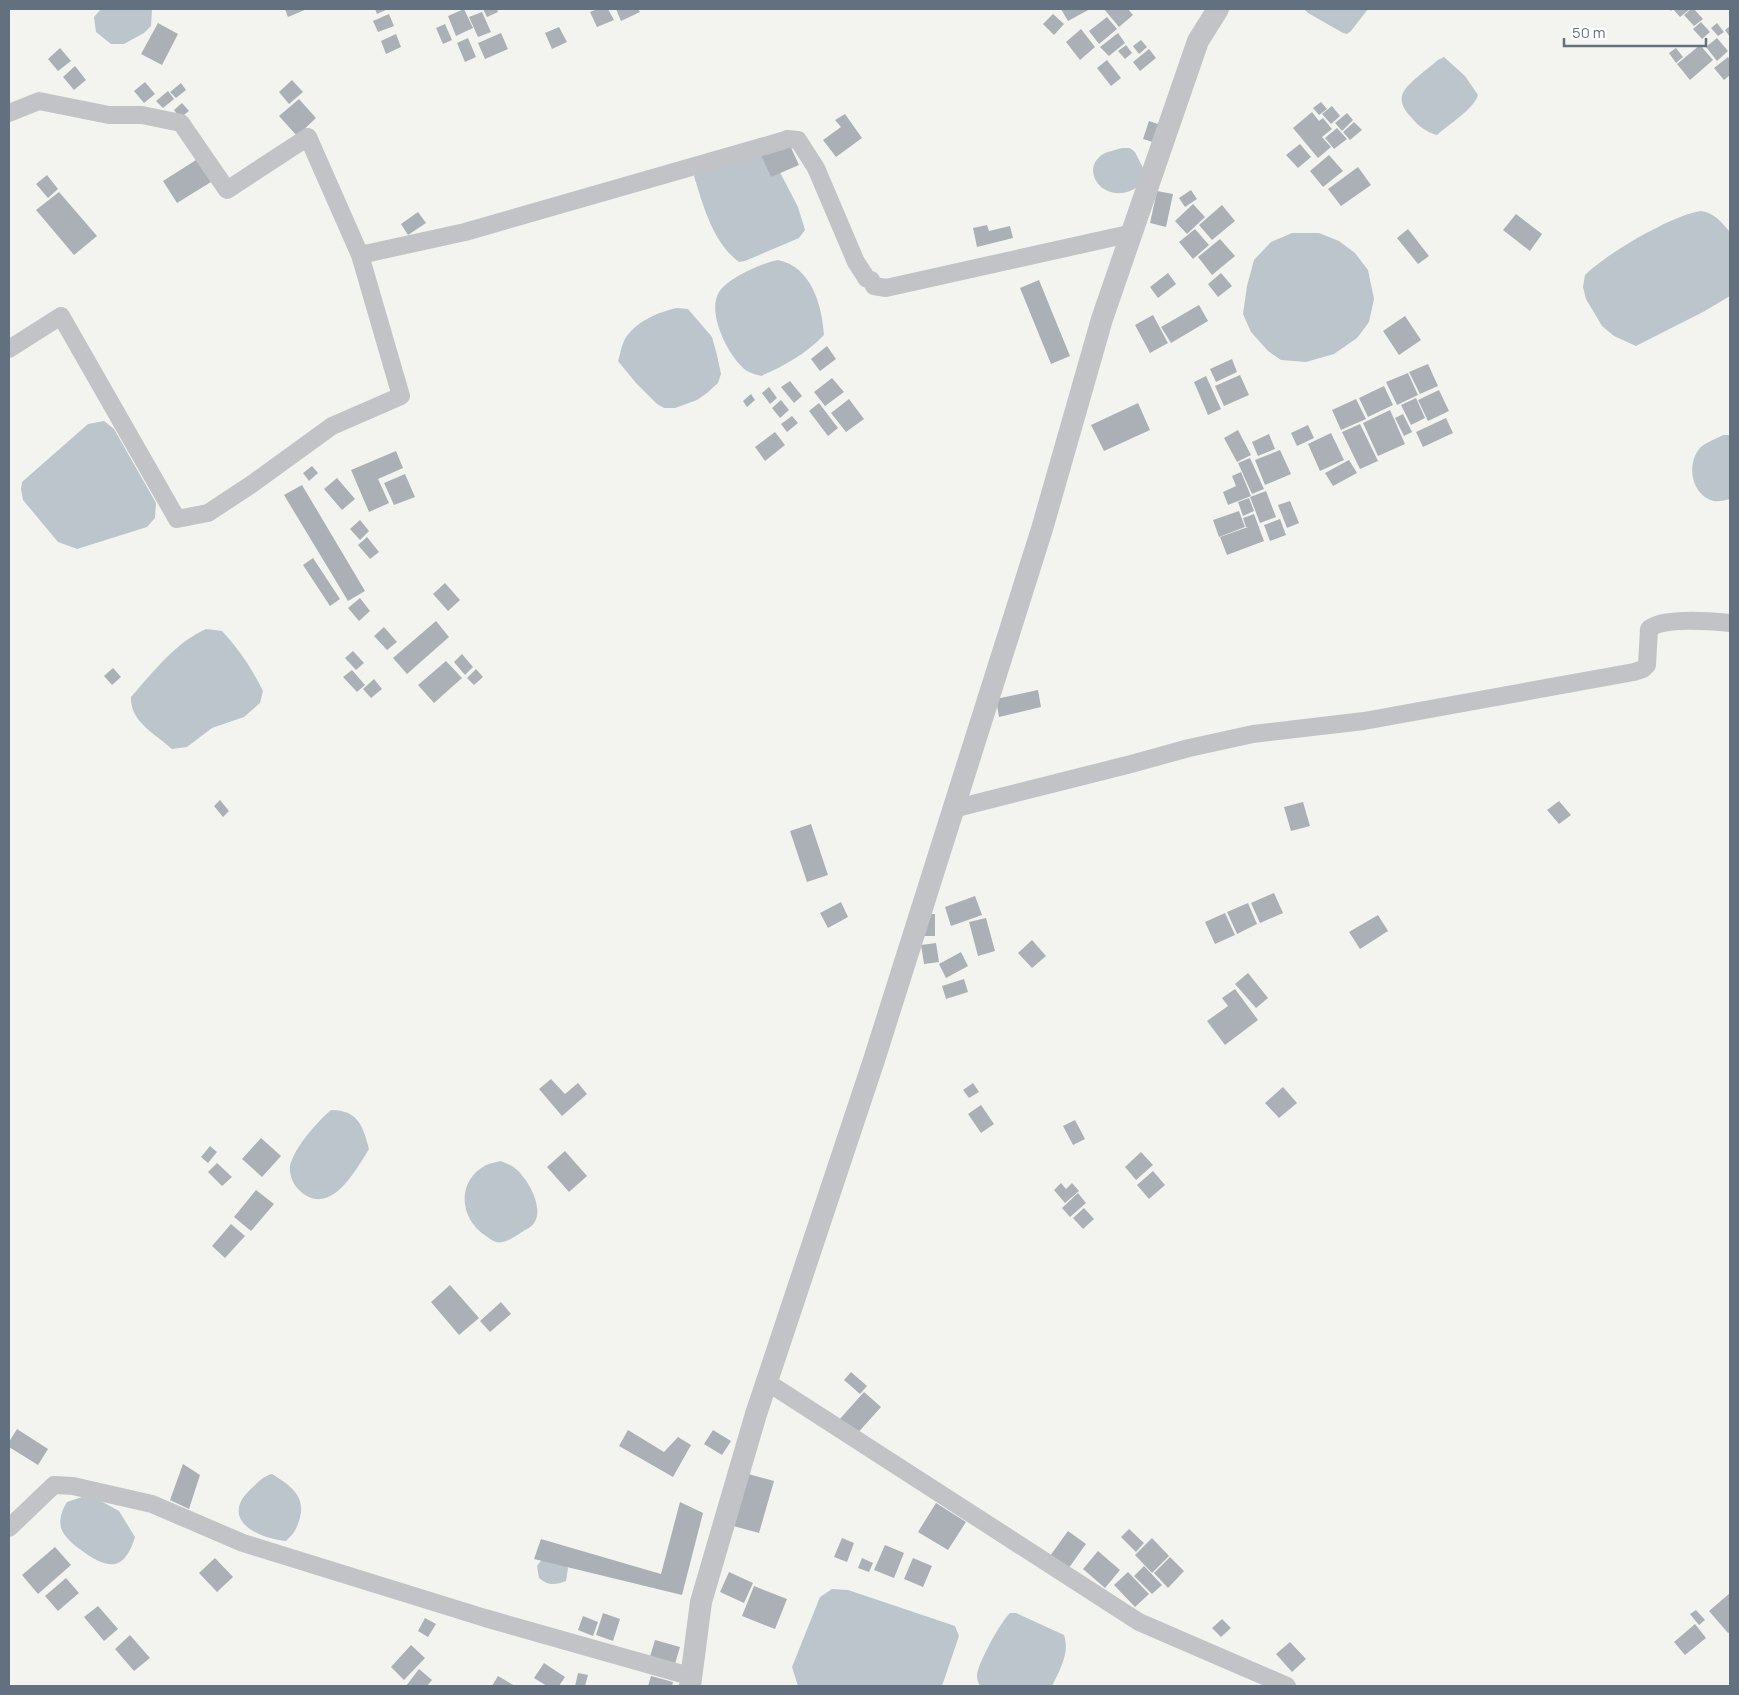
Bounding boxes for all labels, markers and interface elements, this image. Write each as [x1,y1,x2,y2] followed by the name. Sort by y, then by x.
[1564,15,1706,47] scale bar
[1572,22,1606,43] text: 50 m

